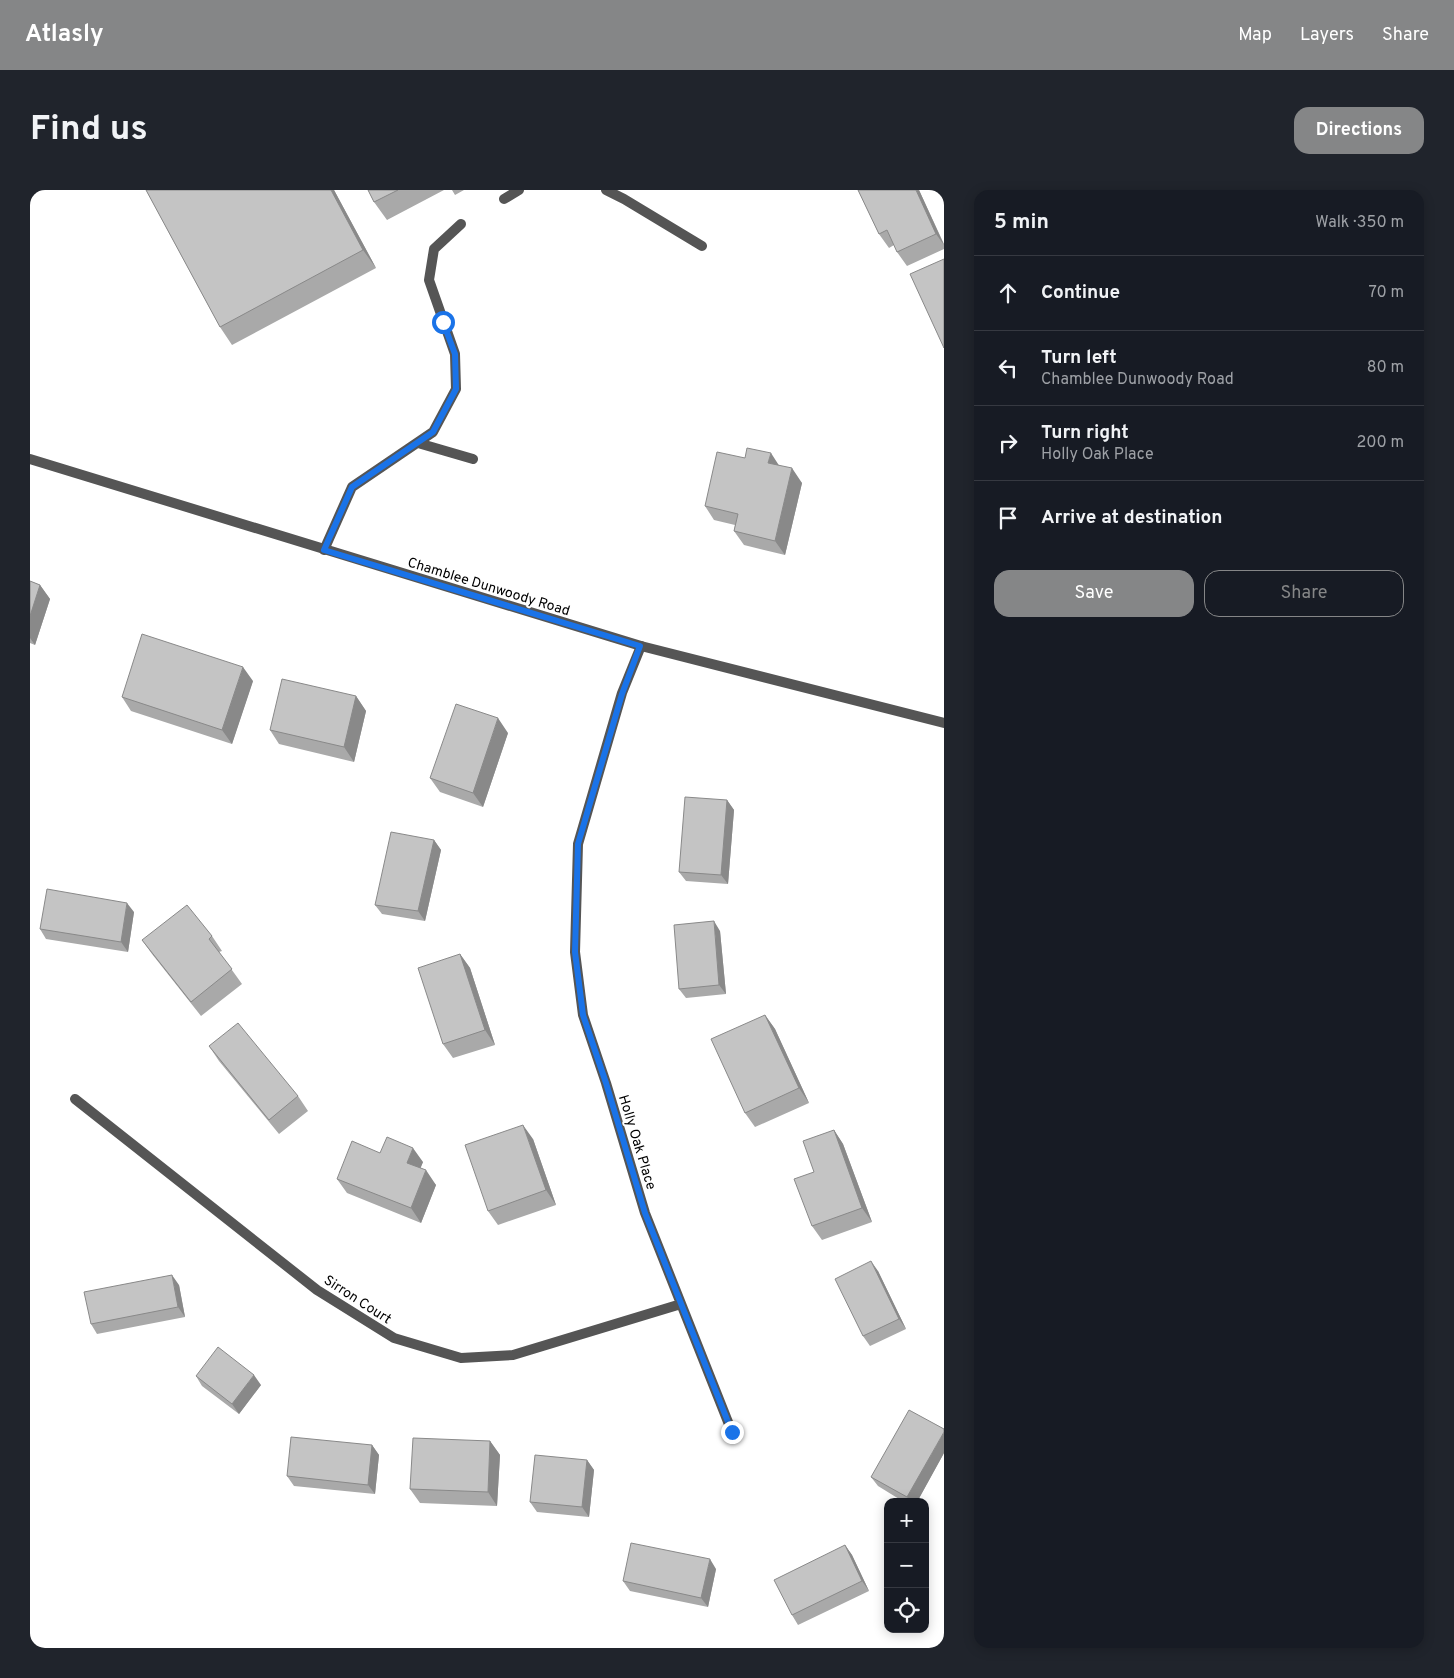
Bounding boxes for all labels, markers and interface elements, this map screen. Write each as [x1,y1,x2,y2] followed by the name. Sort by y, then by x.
[25,20,104,50] text: Atlasly
[1238,24,1272,47] text: Map
[1300,24,1354,47] text: Layers
[1382,24,1429,47] text: Share
[1294,107,1424,154] button: Directions
[30,108,148,152] text: Find us
[994,209,1049,236] text: 5 min
[1315,213,1404,233] text: Walk · 350 m
[994,279,1022,307] icon: ahead
[1041,281,1120,305] text: Continue
[1369,283,1404,303] text: 70 m
[432,311,455,334] route start
[1041,346,1117,370] text: Turn left
[994,354,1022,382] icon: left
[1367,358,1404,378] text: 80 m
[1041,370,1234,390] text: Chamblee Dunwoody Road
[1041,421,1129,445] text: Turn right
[994,429,1022,457] icon: right
[1356,433,1404,453] text: 200 m
[1041,445,1154,465] text: Holly Oak Place
[994,504,1022,532] icon: arrive
[1041,506,1222,530] text: Arrive at destination
[405,555,572,620] street label: Chamblee Dunwoody Road
[994,570,1194,617] button: Save
[1204,570,1404,617] button: Share
[614,1093,659,1192] street label: Holly Oak Place
[320,1272,394,1328] street label: Sirron Court
[721,1421,744,1444] route end
[884,1498,929,1633] map controls
[884,1498,929,1543] button: +
[884,1543,929,1588] button: −
[884,1588,929,1633] button: locate

